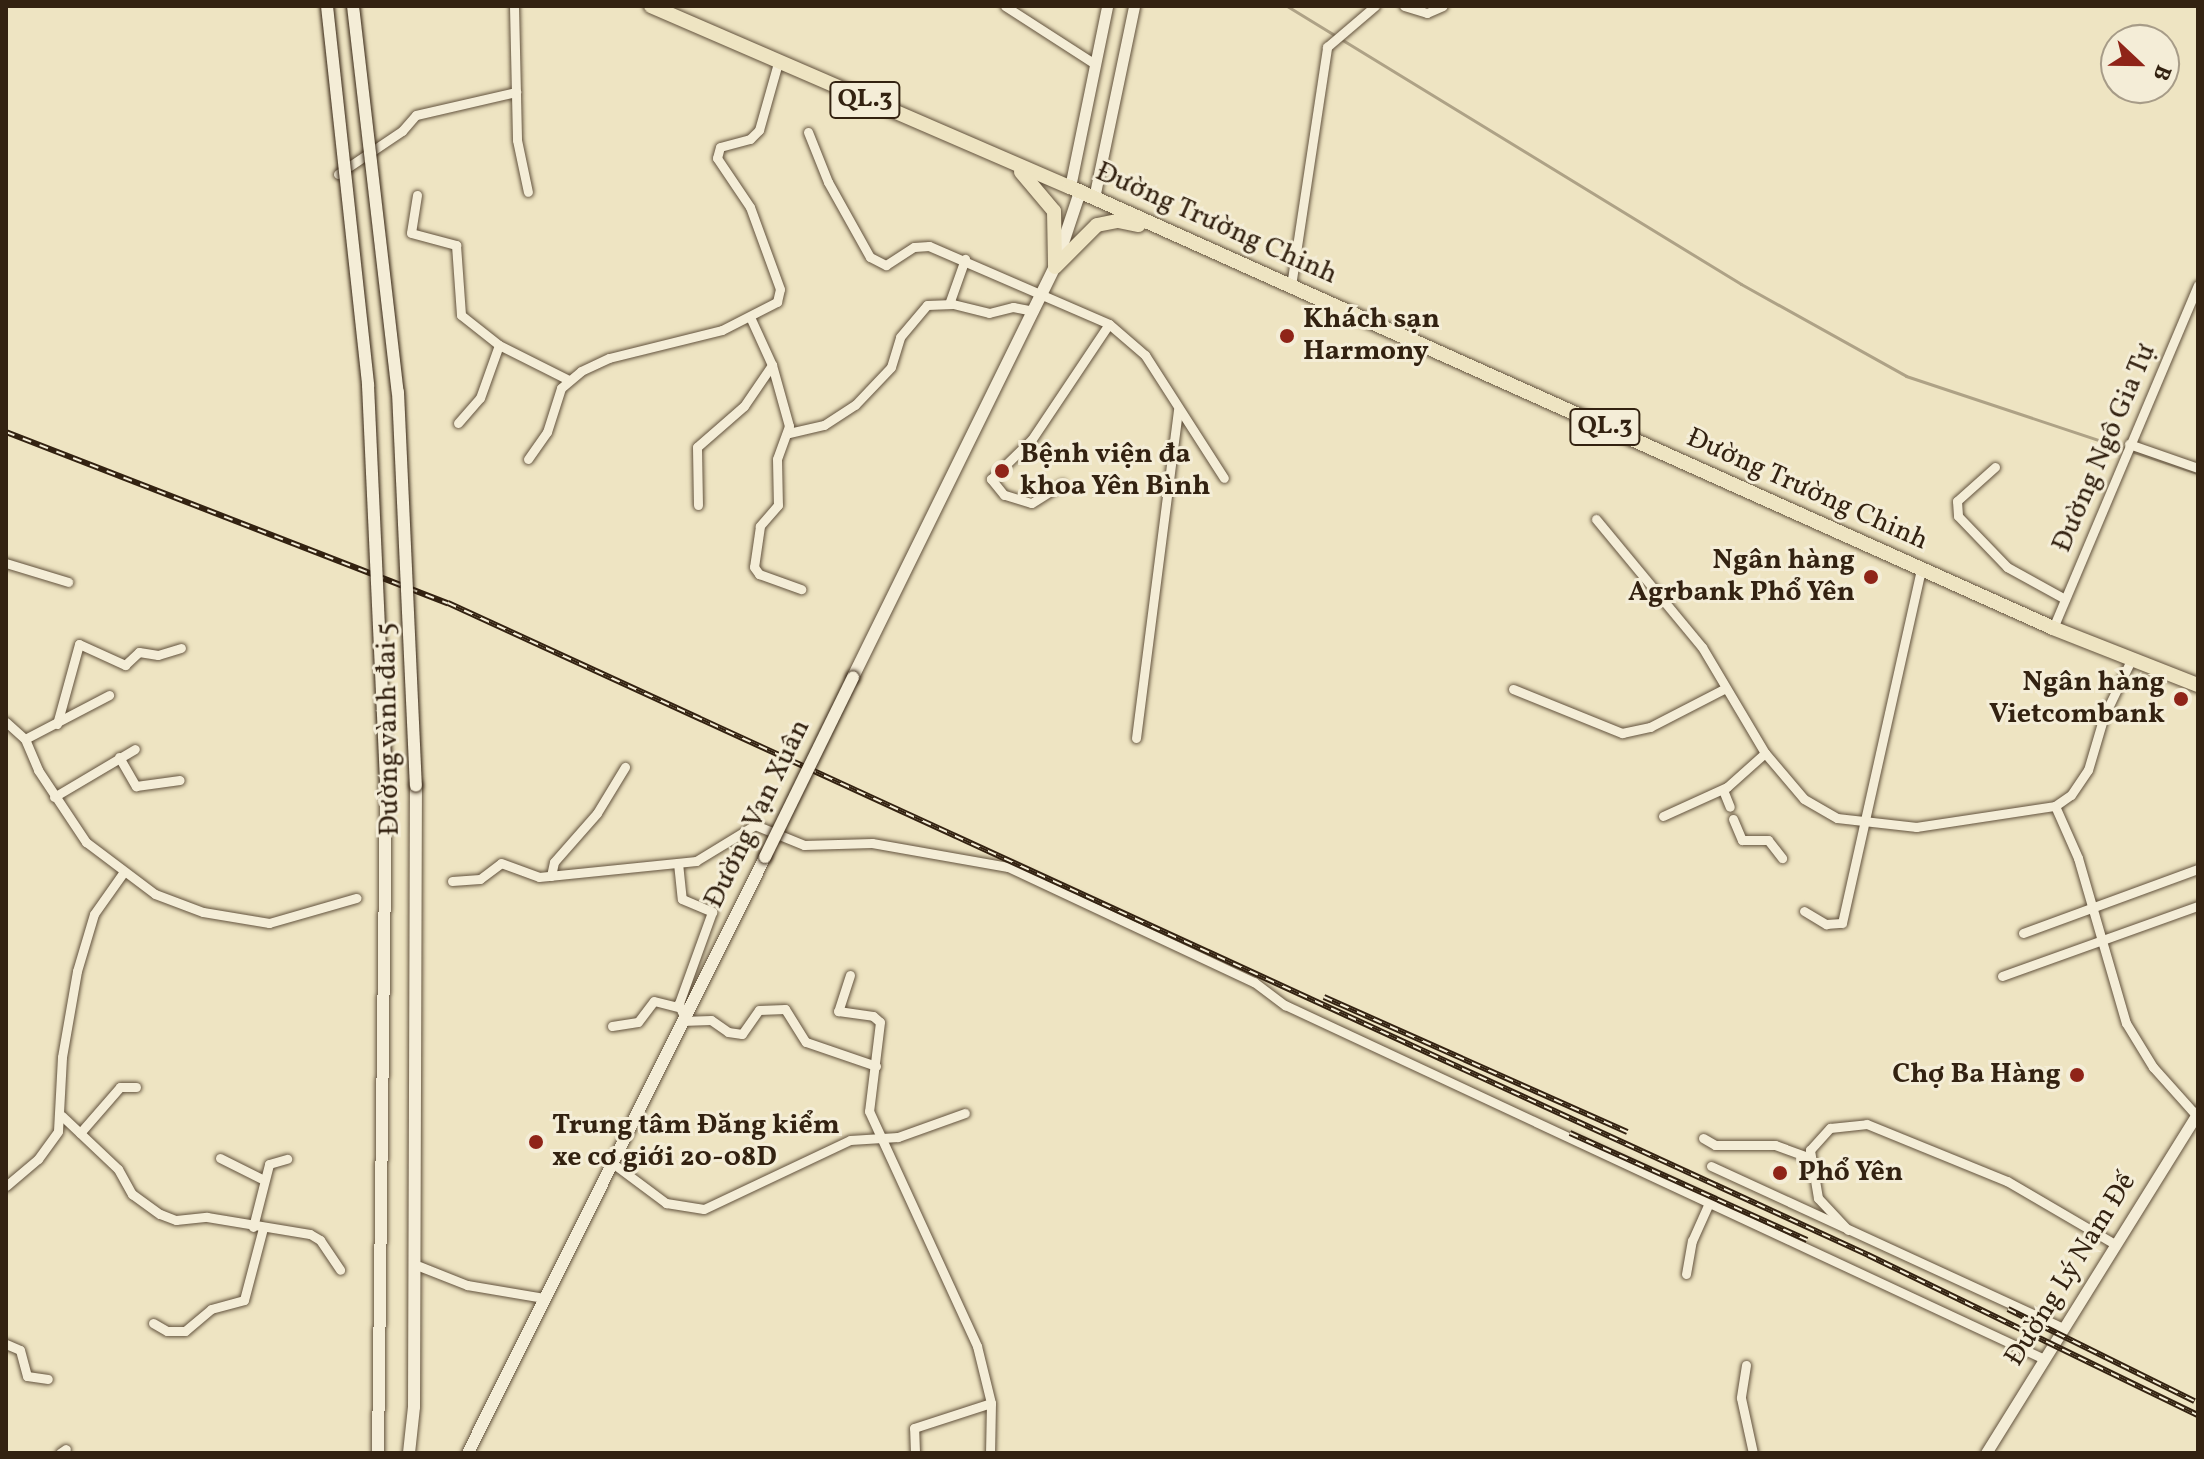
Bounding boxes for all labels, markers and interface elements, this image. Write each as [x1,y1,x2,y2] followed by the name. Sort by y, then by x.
[2100,24,2180,104] north arrow
[2144,60,2178,85] text: B
[829,78,901,122] road number: QL.3
[1090,155,1342,293] street label: Đường Trường Chinh
[1303,303,1440,369] place label: Khách sạn Harmony
[1278,327,1296,345] marker: Khách sạn Harmony
[2046,338,2164,558] street label: Đường Ngô Gia Tự
[1569,405,1641,449] road number: QL.3
[1681,421,1933,559] street label: Đường Trường Chinh
[1020,438,1211,504] place label: Bệnh viện đa khoa Yên Bình
[991,460,1013,482] marker: Bệnh viện đa khoa Yên Bình
[1628,544,1855,610] place label: Ngân hàng Agrbank Phổ Yên
[1862,568,1880,586] marker: Ngân hàng Agrbank Phổ Yên
[370,622,408,836] street label: Đường vành đai 5
[1989,666,2165,732] place label: Ngân hàng Vietcombank
[2172,690,2190,708] marker: Ngân hàng Vietcombank
[698,714,818,914] street label: Đường Vạn Xuân
[1892,1058,2061,1092] place label: Chợ Ba Hàng
[2068,1066,2086,1084] marker: Chợ Ba Hàng
[552,1109,840,1175] place label: Trung tâm Đăng kiểm xe cơ giới 20-08D
[527,1133,545,1151] marker: Trung tâm Đăng kiểm xe cơ giới 20-08D
[1798,1156,1904,1190] place label: Phổ Yên
[1769,1162,1791,1184] marker: Phổ Yên
[1998,1167,2144,1373] street label: Đường Lý Nam Đế

